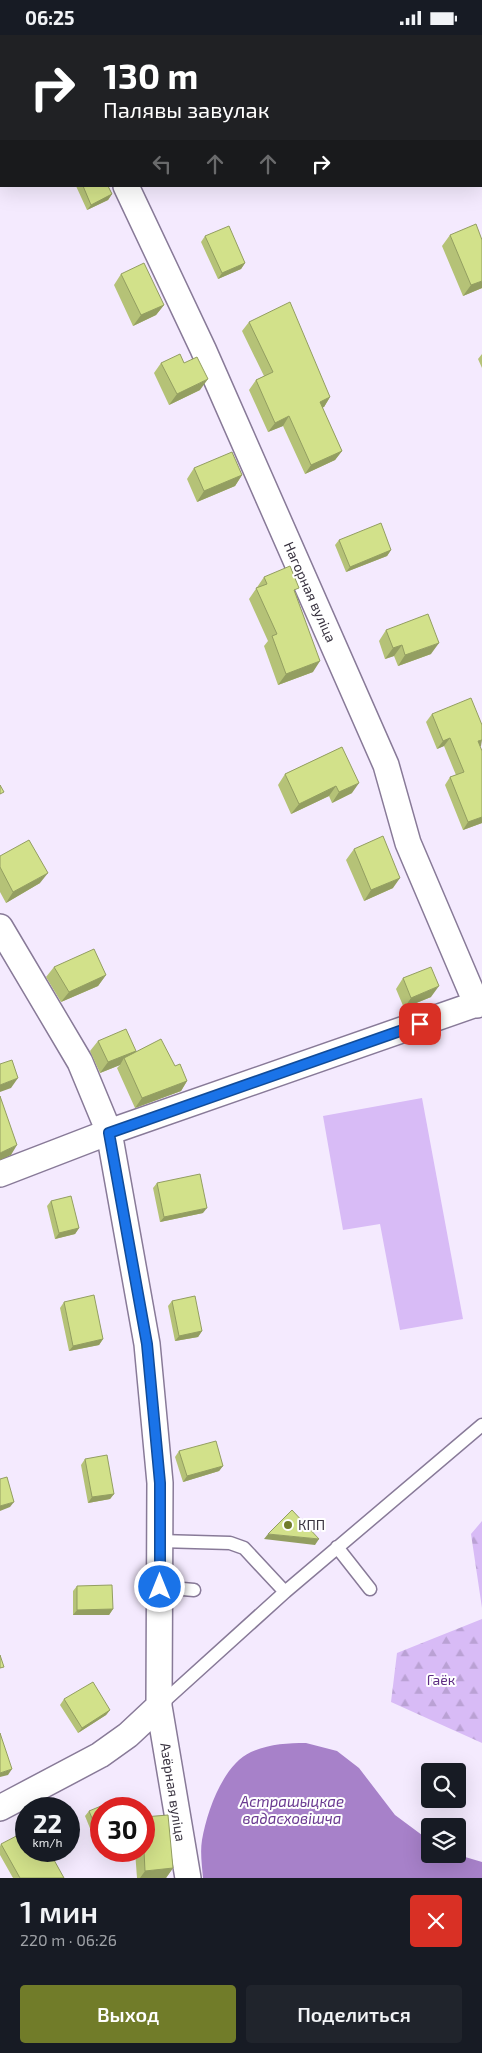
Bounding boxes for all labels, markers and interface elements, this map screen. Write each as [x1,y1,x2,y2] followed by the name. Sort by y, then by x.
[25,6,75,29] text: 06:25
[103,54,198,96] text: 130 m
[20,55,85,120] icon: right
[103,96,270,122] text: Палявы завулак
[148,150,176,178] icon: left
[201,150,229,178] icon: ahead
[254,150,282,178] icon: ahead
[307,150,335,178] icon: right
[281,539,340,645] street label: Нагорная вуліца
[399,1003,441,1045] pin
[406,1010,434,1038] icon: arrive
[298,1516,325,1533] place label: КПП
[282,1519,294,1531] marker: КПП
[133,1560,185,1612] position arrow
[427,1671,456,1688] park label: Гаёк
[157,1741,190,1843] street label: Азёрная вуліца
[421,1763,466,1863] map controls
[421,1763,466,1808] button: search
[239,1792,344,1827] water label: Астрашыцкае вадасховішча
[90,1797,155,1862] speed limit sign: 30
[33,1808,62,1838] text: 22
[421,1818,466,1863] button: layers
[33,1835,62,1849] text: km/h
[20,1893,98,1929] text: 1 мин
[410,1895,462,1947] button: close
[20,1930,117,1949] text: 220 m · 06:26
[20,1985,236,2043] button: Выход
[246,1985,462,2043] button: Поделиться

